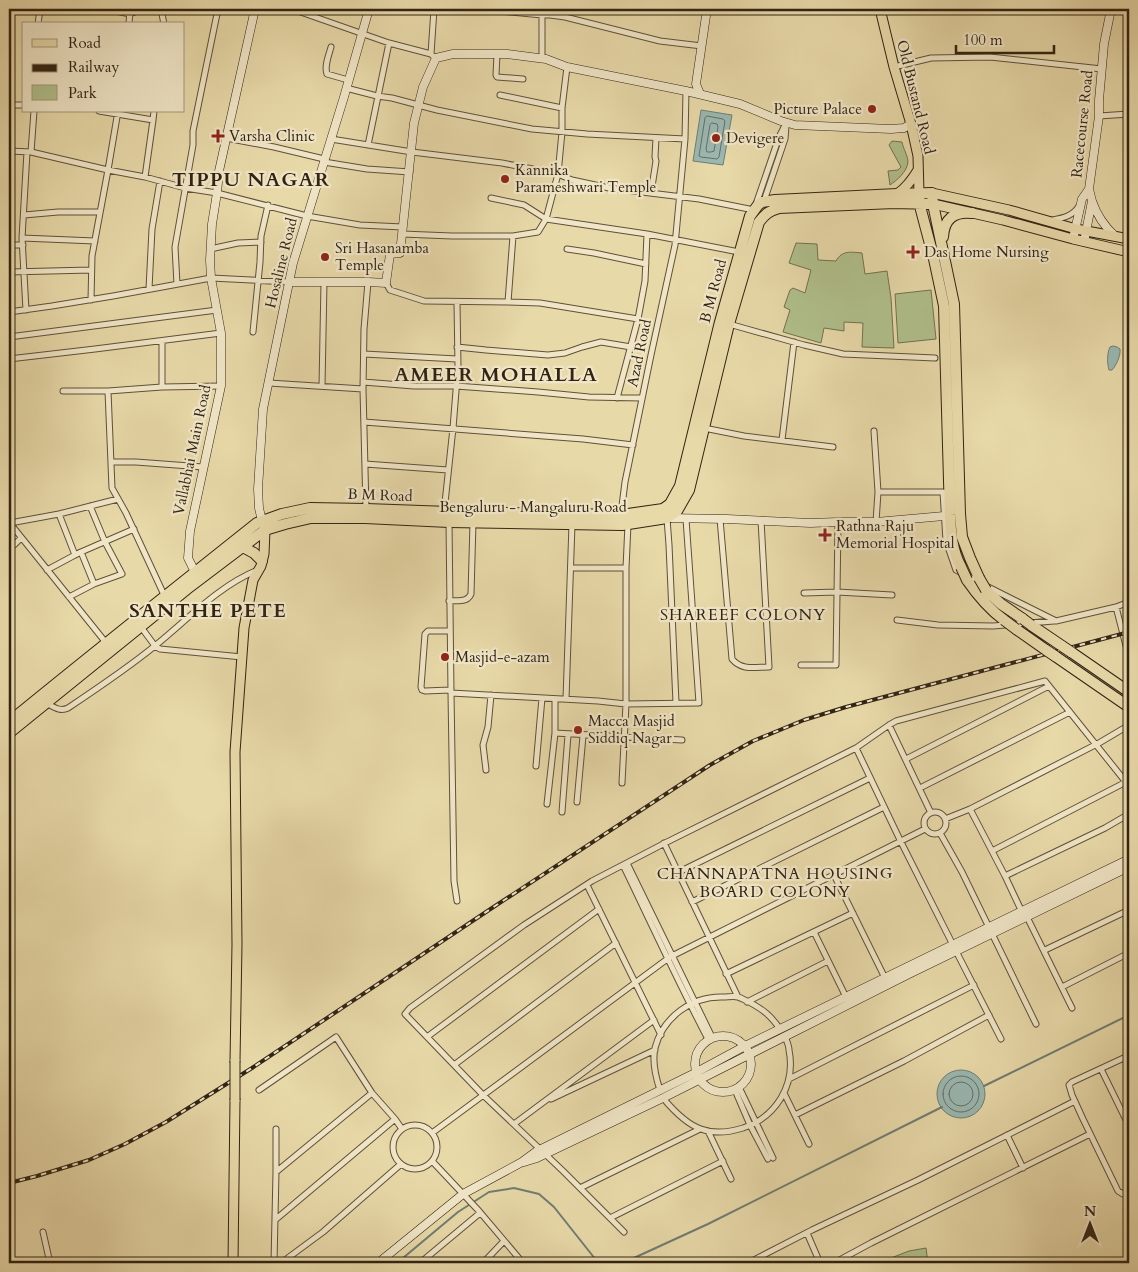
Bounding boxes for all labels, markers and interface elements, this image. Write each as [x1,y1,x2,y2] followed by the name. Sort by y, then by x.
[22,22,185,112] legend
[956,22,1053,54] scale bar
[963,30,1003,50] text: 100 m
[68,33,101,53] text: Road
[892,38,940,156] street label: Old Bustand Road
[68,57,119,77] text: Railway
[1066,69,1098,179] street label: Racecourse Road
[68,83,97,103] text: Park
[773,99,862,119] place label: Picture Palace
[866,103,878,115] marker: Picture Palace
[229,126,315,146] place label: Varsha Clinic
[726,128,784,148] place label: Devigere
[211,129,225,143] marker: Varsha Clinic
[710,132,722,144] marker: Devigere
[515,160,657,197] place label: Kannika Parameshwari Temple
[172,166,330,193] district label: TIPPU NAGAR
[499,173,511,185] marker: Kannika Parameshwari Temple
[260,216,302,310] street label: Hosaline Road
[335,238,429,275] place label: Sri Hasanamba Temple
[924,242,1049,262] place label: Das Home Nursing
[906,245,920,259] marker: Das Home Nursing
[319,251,331,263] marker: Sri Hasanamba Temple
[695,257,731,325] street label: B M Road
[622,317,656,389] street label: Azad Road
[394,361,598,388] district label: AMEER MOHALLA
[168,383,216,517] street label: Vallabhai Main Road
[347,484,413,506] street label: B M Road
[439,497,627,517] street label: Bengaluru - Mangaluru Road
[836,516,955,553] place label: Rathna Raju Memorial Hospital
[818,528,832,542] marker: Rathna Raju Memorial Hospital
[129,597,287,624] district label: SANTHE PETE
[660,604,826,626] district label: SHAREEF COLONY
[455,647,550,667] place label: Masjid-e-azam
[439,651,451,663] marker: Masjid-e-azam
[588,711,675,748] place label: Macca Masjid Siddiq Nagar
[572,724,584,736] marker: Macca Masjid Siddiq Nagar
[657,863,893,903] district label: CHANNAPATNA HOUSING BOARD COLONY
[1066,1200,1116,1250] north arrow
[1084,1202,1096,1221] text: N

